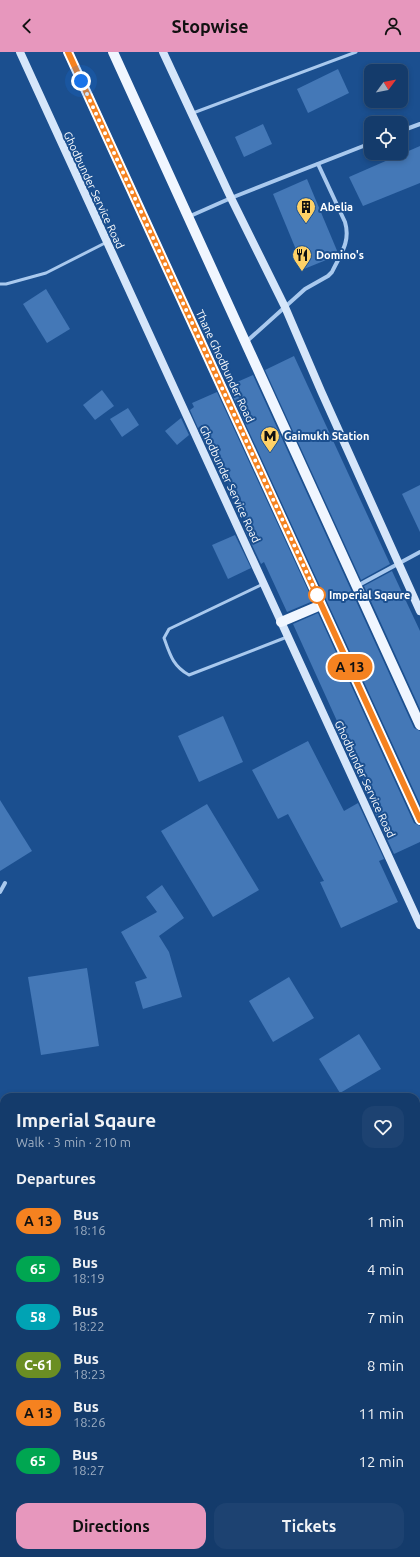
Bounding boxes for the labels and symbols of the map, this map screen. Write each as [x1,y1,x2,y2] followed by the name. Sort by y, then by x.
[364,64,408,108] north arrow
[71,71,91,91] your location
[62,129,126,251] street label: Ghodbunder Service Road
[295,196,317,224] building icon: Abelia
[320,201,353,213] place label: Abelia
[291,244,313,272] restaurant icon: Domino's
[316,249,364,261] place label: Domino's
[194,308,256,424] street label: Thane Ghodbunder Road
[198,423,262,545] street label: Ghodbunder Service Road
[259,425,281,453] metro station icon: Gaimukh Station
[284,430,369,442] place label: Gaimukh Station
[308,586,326,604] marker: Imperial Sqaure
[329,589,410,601] place label: Imperial Sqaure
[322,654,378,680] line badge: A 13
[333,718,397,840] street label: Ghodbunder Service Road

